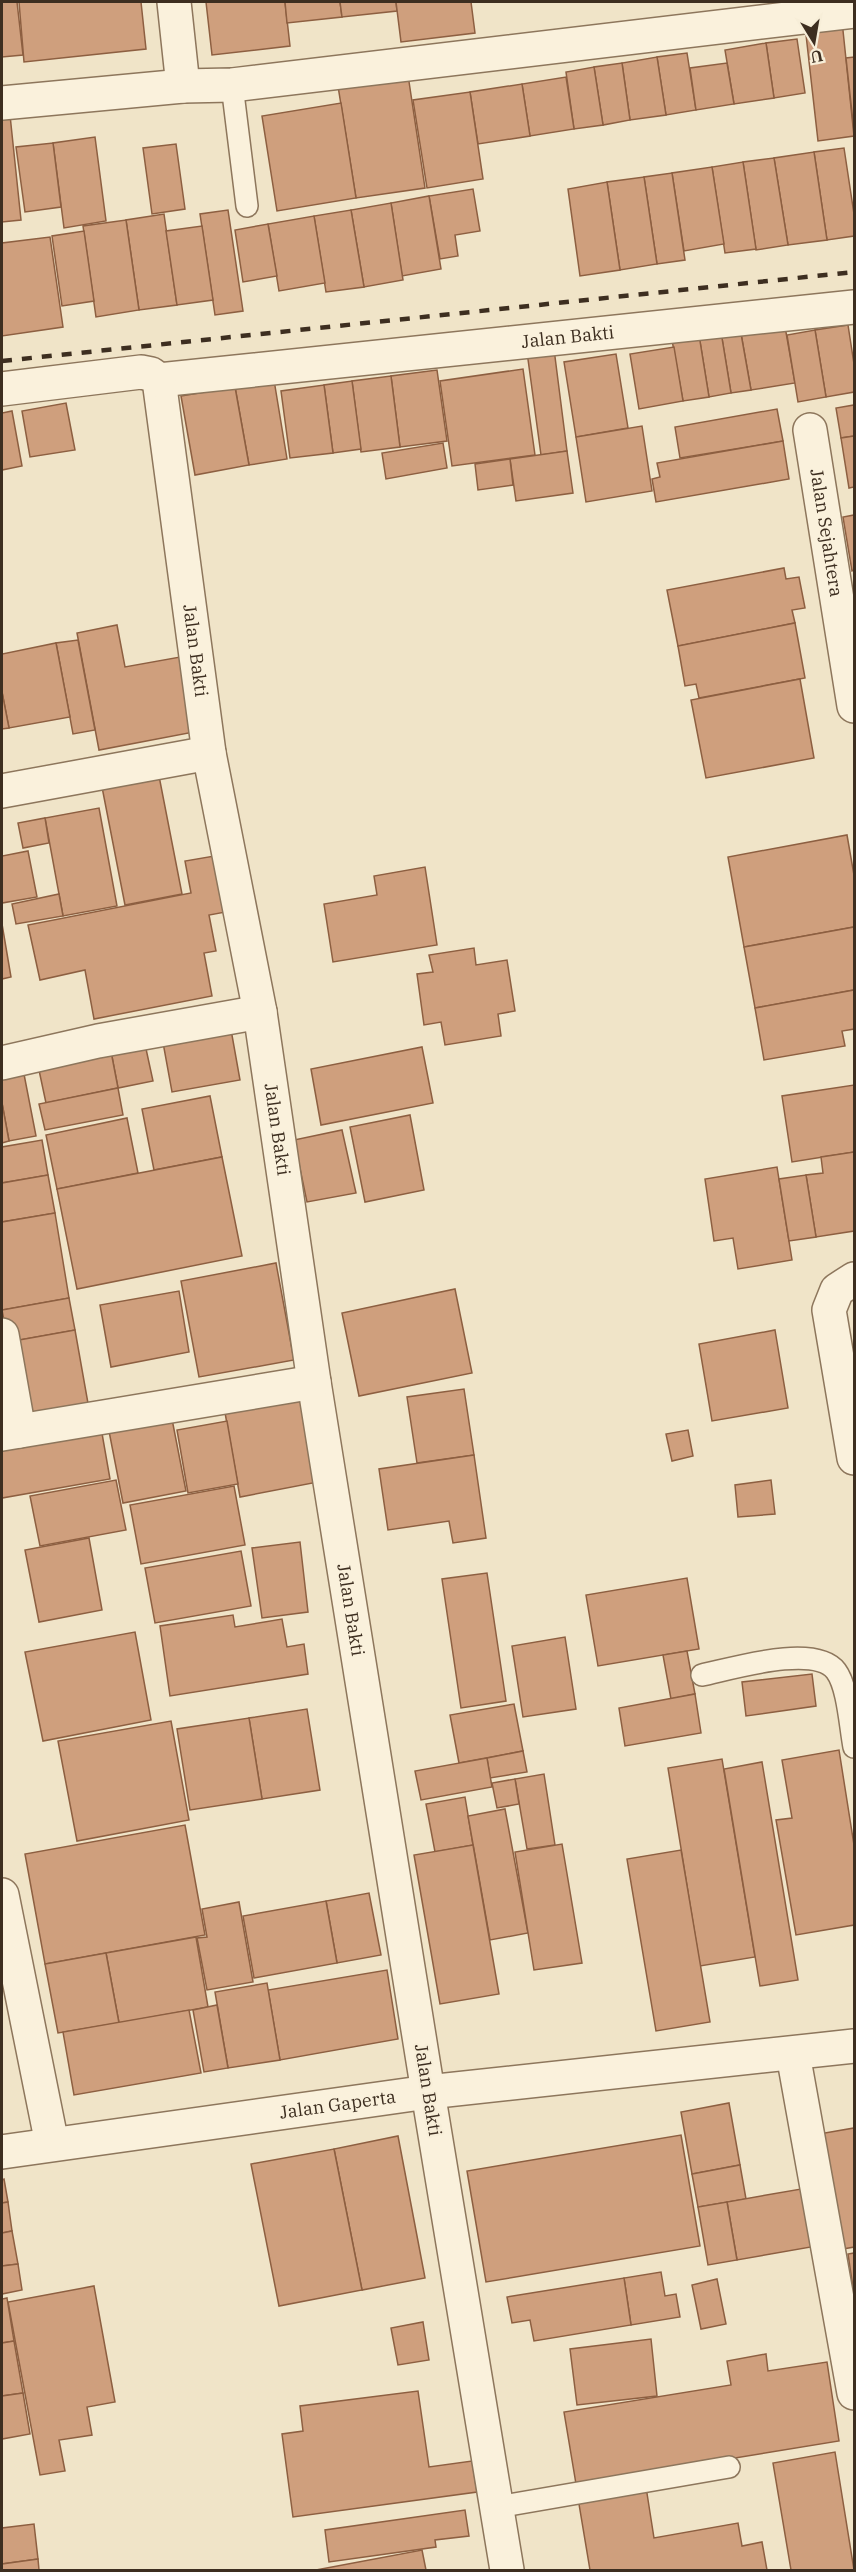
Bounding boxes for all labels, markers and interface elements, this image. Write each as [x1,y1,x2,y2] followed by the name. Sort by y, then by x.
[784,12,844,72] north arrow
[809,46,825,68] text: U
[520,320,616,353] street label: Jalan Bakti
[805,467,848,599] street label: Jalan Sejahtera
[178,603,213,699] street label: Jalan Bakti
[260,1082,296,1177] street label: Jalan Bakti
[332,1562,370,1658] street label: Jalan Bakti
[410,2042,447,2138] street label: Jalan Bakti
[278,2085,397,2124] street label: Jalan Gaperta

